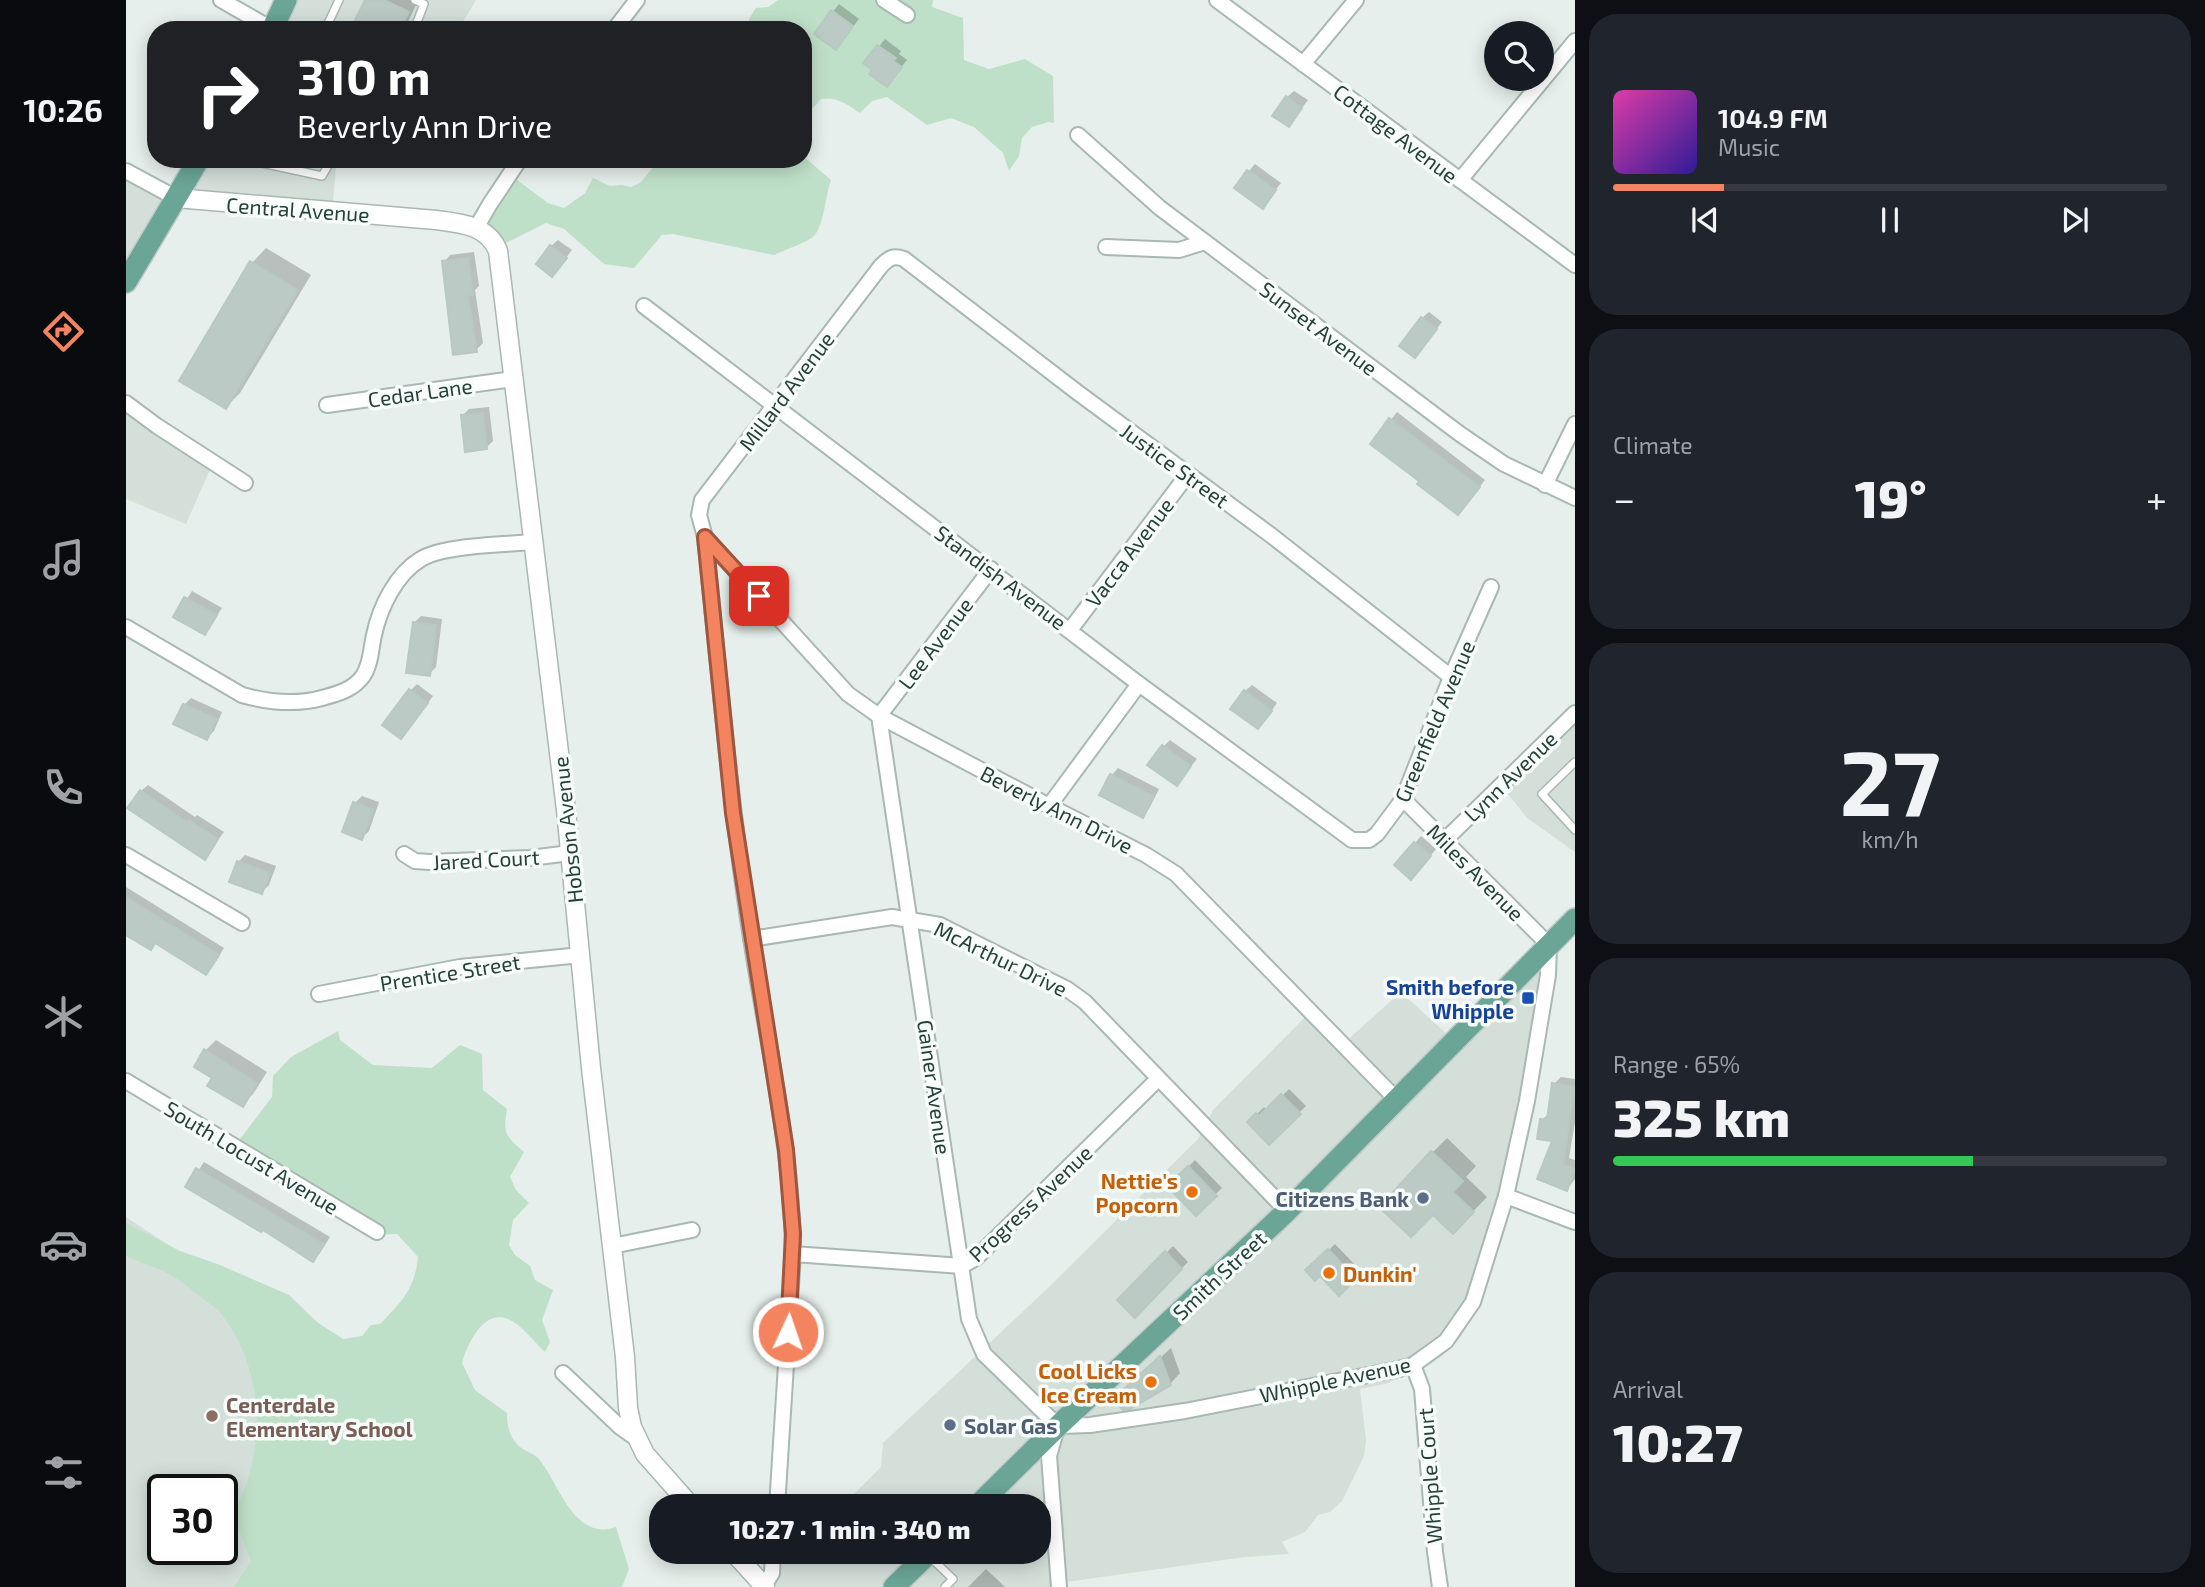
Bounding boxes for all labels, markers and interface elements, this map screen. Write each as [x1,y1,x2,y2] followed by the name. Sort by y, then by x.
[1484,21,1554,91] map controls
[1484,21,1554,91] button: search
[297,46,431,105] text: 310 m
[182,49,273,140] icon: right
[1329,78,1463,188] street label: Cottage Avenue
[23,90,103,128] text: 10:26
[1718,102,1828,133] text: 104.9 FM
[297,106,552,144] text: Beverly Ann Drive
[1718,133,1780,161] text: Music
[225,192,371,226] street label: Central Avenue
[1686,201,1724,239] icon: previous
[1871,201,1909,239] icon: pause
[2056,201,2094,239] icon: next
[1255,276,1383,380] street label: Sunset Avenue
[39,307,88,356] icon: directions
[733,327,839,455] street label: Millard Avenue
[366,372,474,412] street label: Cedar Lane
[1116,417,1234,513] street label: Justice Street
[1613,431,1693,459] text: Climate
[1855,466,1927,528] text: 19°
[1613,475,1635,521] text: −
[2146,475,2167,521] text: +
[1080,492,1178,612] street label: Vacca Avenue
[930,519,1072,635] street label: Standish Avenue
[39,535,88,584] icon: music
[729,566,789,626] pin
[740,577,778,615] icon: arrive
[893,592,977,694] street label: Lee Avenue
[1389,637,1479,805] street label: Greenfield Avenue
[1840,725,1940,834] text: 27
[1458,726,1562,826] street label: Lynn Avenue
[547,755,587,905] street label: Hobson Avenue
[977,760,1137,858] street label: Beverly Ann Drive
[39,763,88,812] icon: phone
[1422,818,1530,926] street label: Miles Avenue
[1861,825,1919,853] text: km/h
[432,844,540,874] street label: Jared Court
[930,915,1072,1001] street label: McArthur Drive
[378,949,522,995] street label: Prentice Street
[1386,974,1514,1023] place label: Smith before Whipple
[1520,990,1536,1006] marker: Smith before Whipple
[39,992,88,1041] icon: climate
[913,1018,957,1156] street label: Gainer Avenue
[1613,1050,1740,1078] text: Range · 65%
[1613,1085,1790,1147] text: 325 km
[160,1095,344,1219] street label: South Locust Avenue
[963,1139,1097,1267] street label: Progress Avenue
[1096,1168,1178,1217] place label: Nettie's Popcorn
[1184,1184,1200,1200] marker: Nettie's Popcorn
[1276,1186,1409,1211] place label: Citizens Bank
[1415,1190,1431,1206] marker: Citizens Bank
[39,1220,88,1269] icon: car
[1167,1225,1271,1325] street label: Smith Street
[1343,1261,1417,1286] place label: Dunkin'
[1321,1265,1337,1281] marker: Dunkin'
[751,1295,825,1369] position arrow
[1257,1351,1413,1407] street label: Whipple Avenue
[1038,1358,1137,1407] place label: Cool Licks Ice Cream
[1143,1374,1159,1390] marker: Cool Licks Ice Cream
[1613,1375,1683,1403] text: Arrival
[226,1392,413,1442] place label: Centerdale Elementary School
[1412,1407,1446,1545] street label: Whipple Court
[204,1408,220,1424] marker: Centerdale Elementary School
[1613,1410,1743,1472] text: 10:27
[964,1413,1057,1438] place label: Solar Gas
[942,1417,958,1433] marker: Solar Gas
[39,1448,88,1497] icon: filters
[147,1474,238,1565] speed limit sign: 30
[729,1513,971,1544] text: 10:27 · 1 min · 340 m

